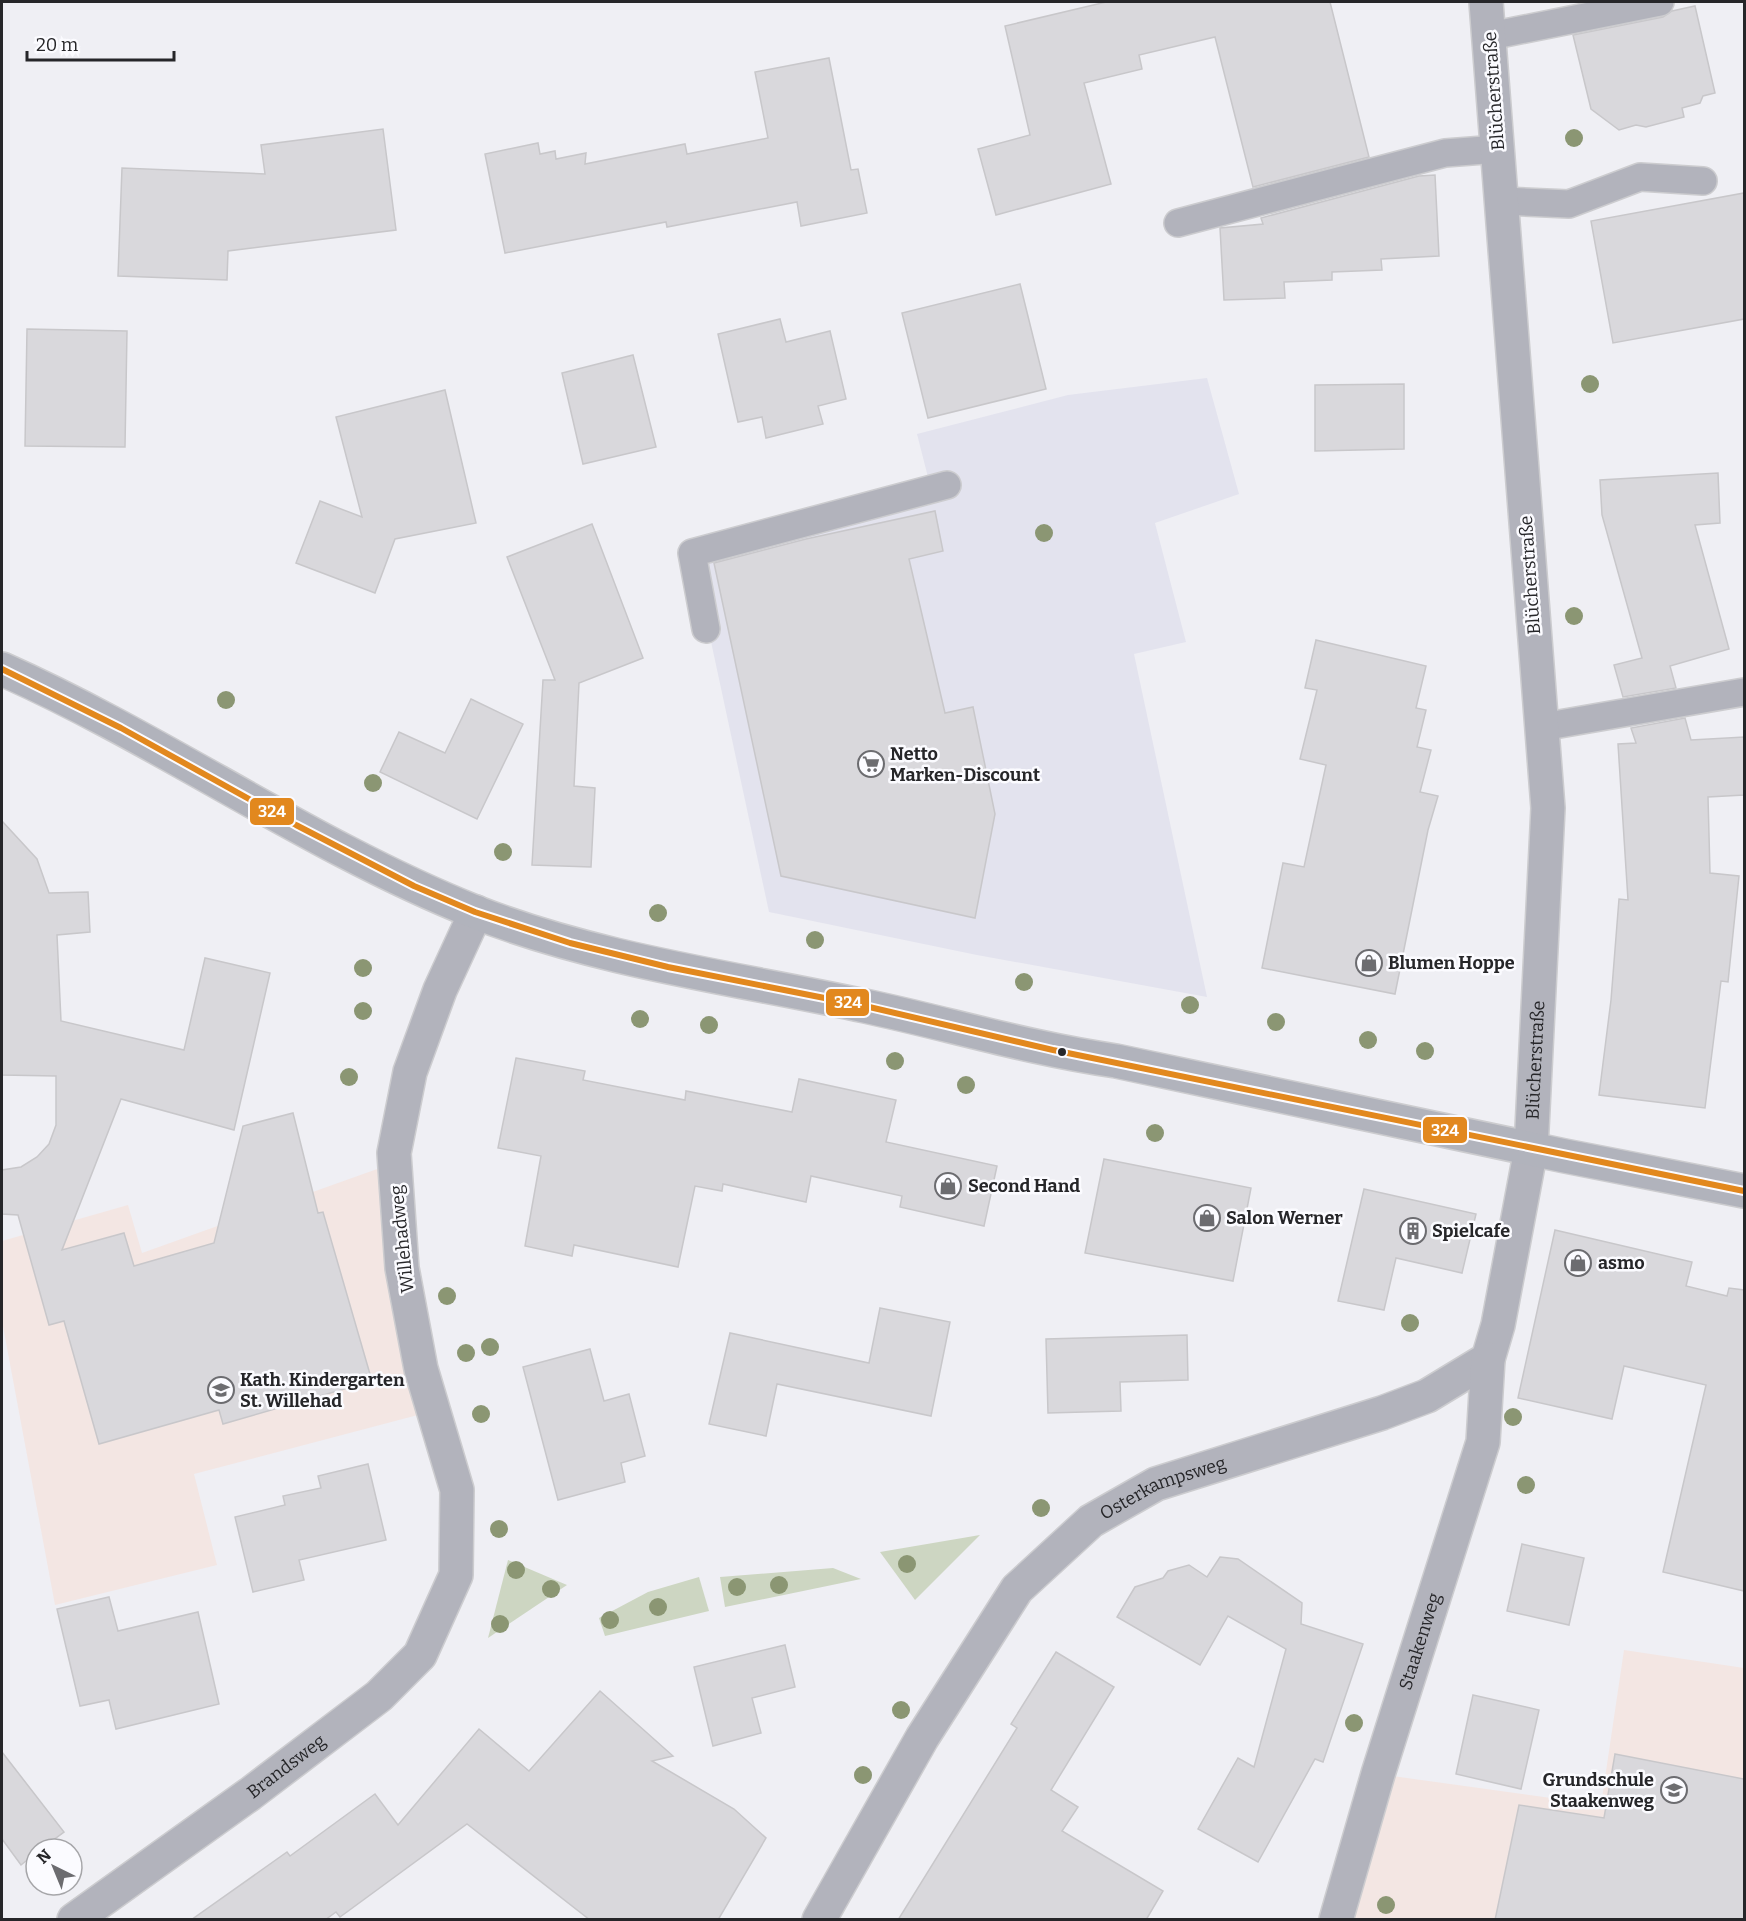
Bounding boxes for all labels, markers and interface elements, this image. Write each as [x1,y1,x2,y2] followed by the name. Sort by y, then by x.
[27,24,174,62] scale bar
[1479,31,1509,151] street label: Blücherstraße
[36,34,78,56] text: 20 m
[1515,515,1545,635] street label: Blücherstraße
[890,743,1040,786] place label: Netto Marken-Discount
[856,749,886,779] supermarket icon: Netto Marken-Discount
[249,797,295,826] line badge: 324
[258,802,286,821] text: 324
[1354,948,1384,978] shop icon: Blumen Hoppe
[1388,952,1515,974] place label: Blumen Hoppe
[825,988,870,1017] line badge: 324
[834,993,862,1012] text: 324
[1521,1000,1549,1120] street label: Blücherstraße
[1056,1046,1068,1058] unlabelled marker
[1422,1116,1468,1144] line badge: 324
[1431,1121,1459,1140] text: 324
[933,1171,963,1201] shop icon: Second Hand
[968,1175,1080,1197] place label: Second Hand
[385,1184,419,1294] street label: Willehadweg
[1192,1203,1222,1233] shop icon: Salon Werner
[1226,1207,1343,1229] place label: Salon Werner
[1398,1216,1428,1246] building icon: Spielcafe
[1432,1220,1510,1242] place label: Spielcafe
[1563,1248,1593,1278] shop icon: asmo
[1598,1252,1645,1274] place label: asmo
[240,1369,405,1412] place label: Kath. Kindergarten St. Willehad
[206,1375,236,1405] school or university icon: Kath. Kindergarten St. Willehad
[1096,1452,1229,1525] street label: Osterkampsweg
[1394,1590,1446,1693] street label: Staakenweg
[243,1730,330,1803] street label: Brandsweg
[1543,1769,1655,1812] place label: Grundschule Staakenweg
[1659,1775,1689,1805] school or university icon: Grundschule Staakenweg
[24,1837,84,1897] north arrow
[33,1845,55,1868] text: N

